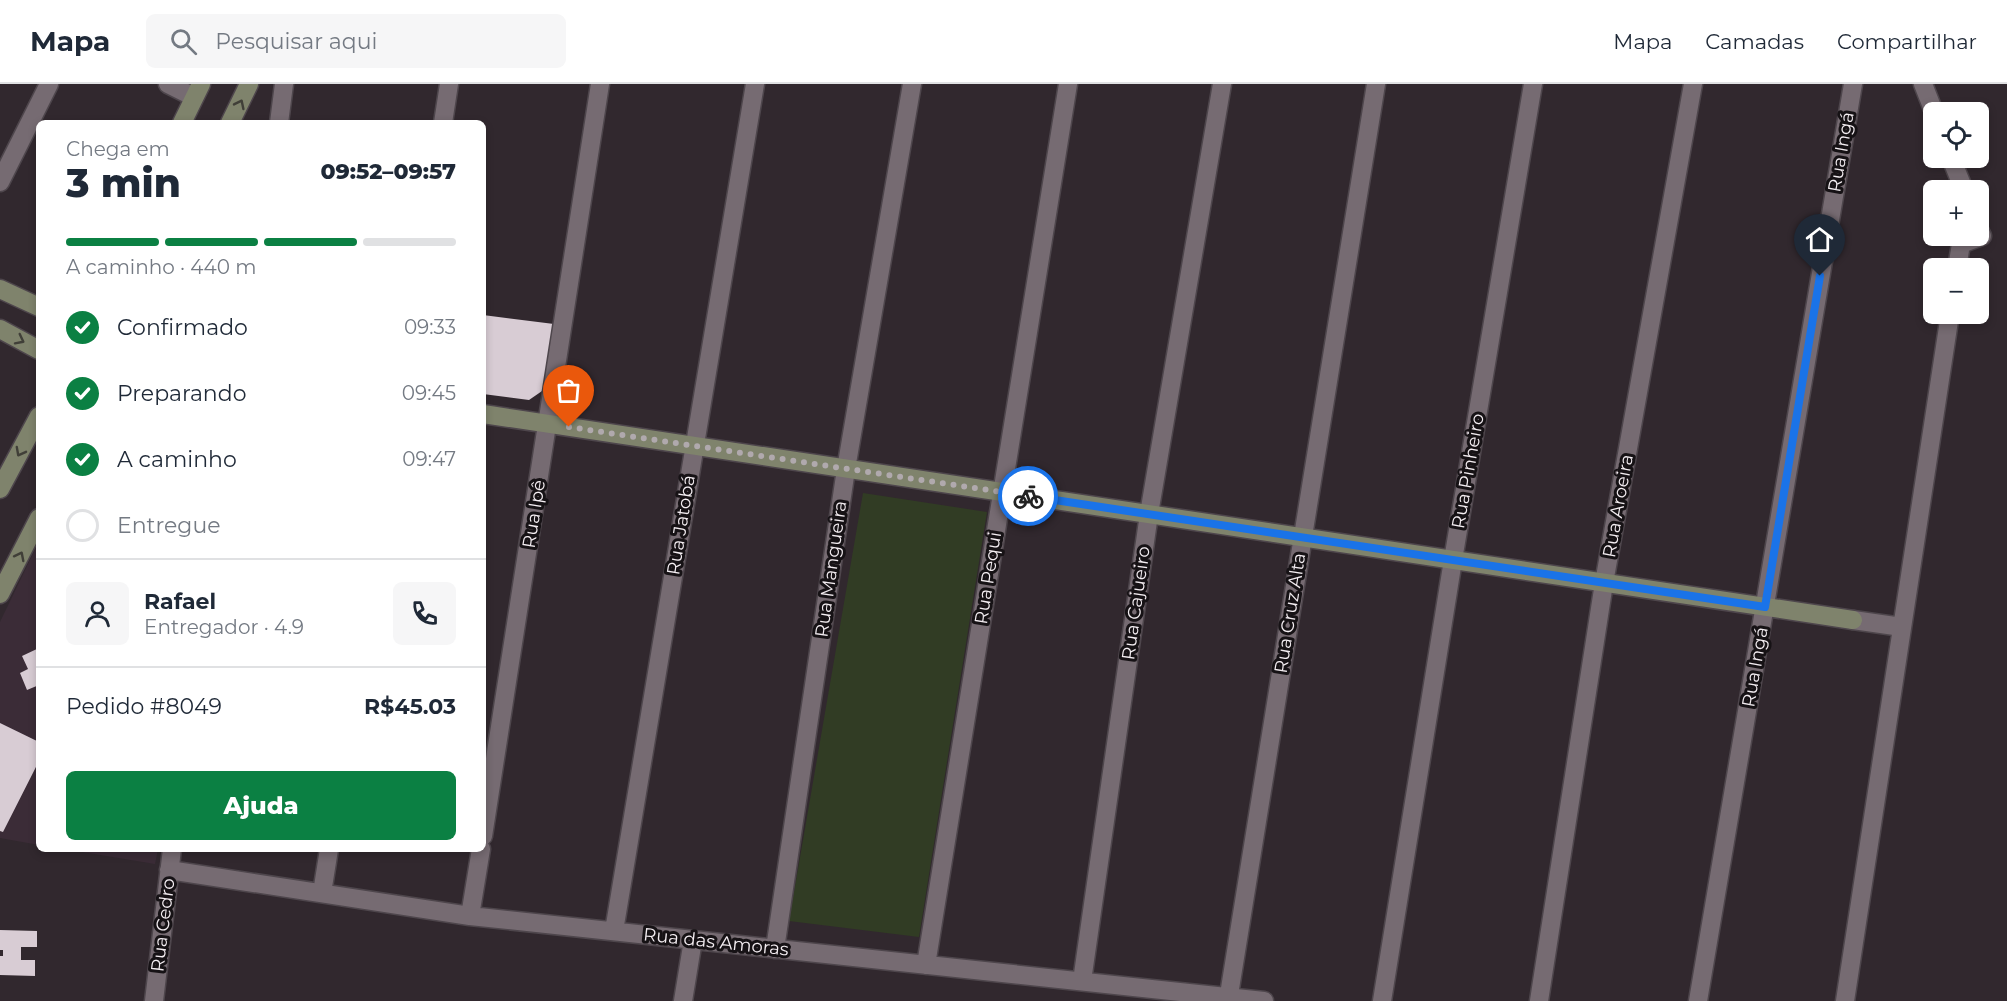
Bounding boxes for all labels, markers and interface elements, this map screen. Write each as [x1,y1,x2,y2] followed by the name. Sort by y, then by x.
[146,14,566,68] search box
[30,24,110,58] text: Mapa
[167,25,200,58] icon: search
[215,28,377,55] text: Pesquisar aqui
[1613,29,1672,54] text: Mapa
[1705,29,1804,54] text: Camadas
[1837,29,1977,54] text: Compartilhar
[233,99,244,110] one-way arrow
[1923,102,1989,324] map controls
[1923,102,1989,168] button: locate
[1823,110,1859,194] street label: Rua Ingá
[66,137,170,161] text: Chega em
[320,158,456,185] text: 09:52–09:57
[66,159,181,207] text: 3 min
[1923,180,1989,246] button: +
[1794,214,1845,276] pin
[1803,223,1836,256] icon: home
[66,255,256,279] text: A caminho · 440 m
[1923,258,1989,324] button: −
[66,311,99,344] icon: check
[117,314,248,341] text: Confirmado
[404,315,456,339] text: 09:33
[13,332,24,344] one-way arrow
[543,365,594,427] pin
[552,374,585,407] icon: bag
[66,377,99,410] icon: check
[117,380,246,407] text: Preparando
[402,381,456,405] text: 09:45
[1447,412,1489,530] street label: Rua Pinheiro
[66,443,99,476] icon: check
[15,446,27,457] one-way arrow
[117,446,237,473] text: A caminho
[402,447,456,471] text: 09:47
[1598,453,1638,559] street label: Rua Aroeira
[998,466,1058,526] courier
[662,473,700,577] street label: Rua Jatobá
[518,478,550,550] street label: Rua Ipê
[1012,480,1045,513] icon: bike
[811,499,851,639] street label: Rua Mangueira
[117,512,221,539] text: Entregue
[970,530,1006,626] street label: Rua Pequi
[1117,545,1155,661] street label: Rua Cajueiro
[12,551,24,562] one-way arrow
[1270,551,1310,675] street label: Rua Cruz Alta
[66,582,129,645] button: person
[393,582,456,645] button: phone
[144,588,216,615] text: Rafael
[144,615,304,639] text: Entregador · 4.9
[1737,625,1773,709] street label: Rua Ingá
[66,693,222,720] text: Pedido #8049
[364,693,456,720] text: R$45.03
[66,771,456,840] button: Ajuda
[146,877,180,973] street label: Rua Cedro
[642,923,790,961] street label: Rua das Amoras

